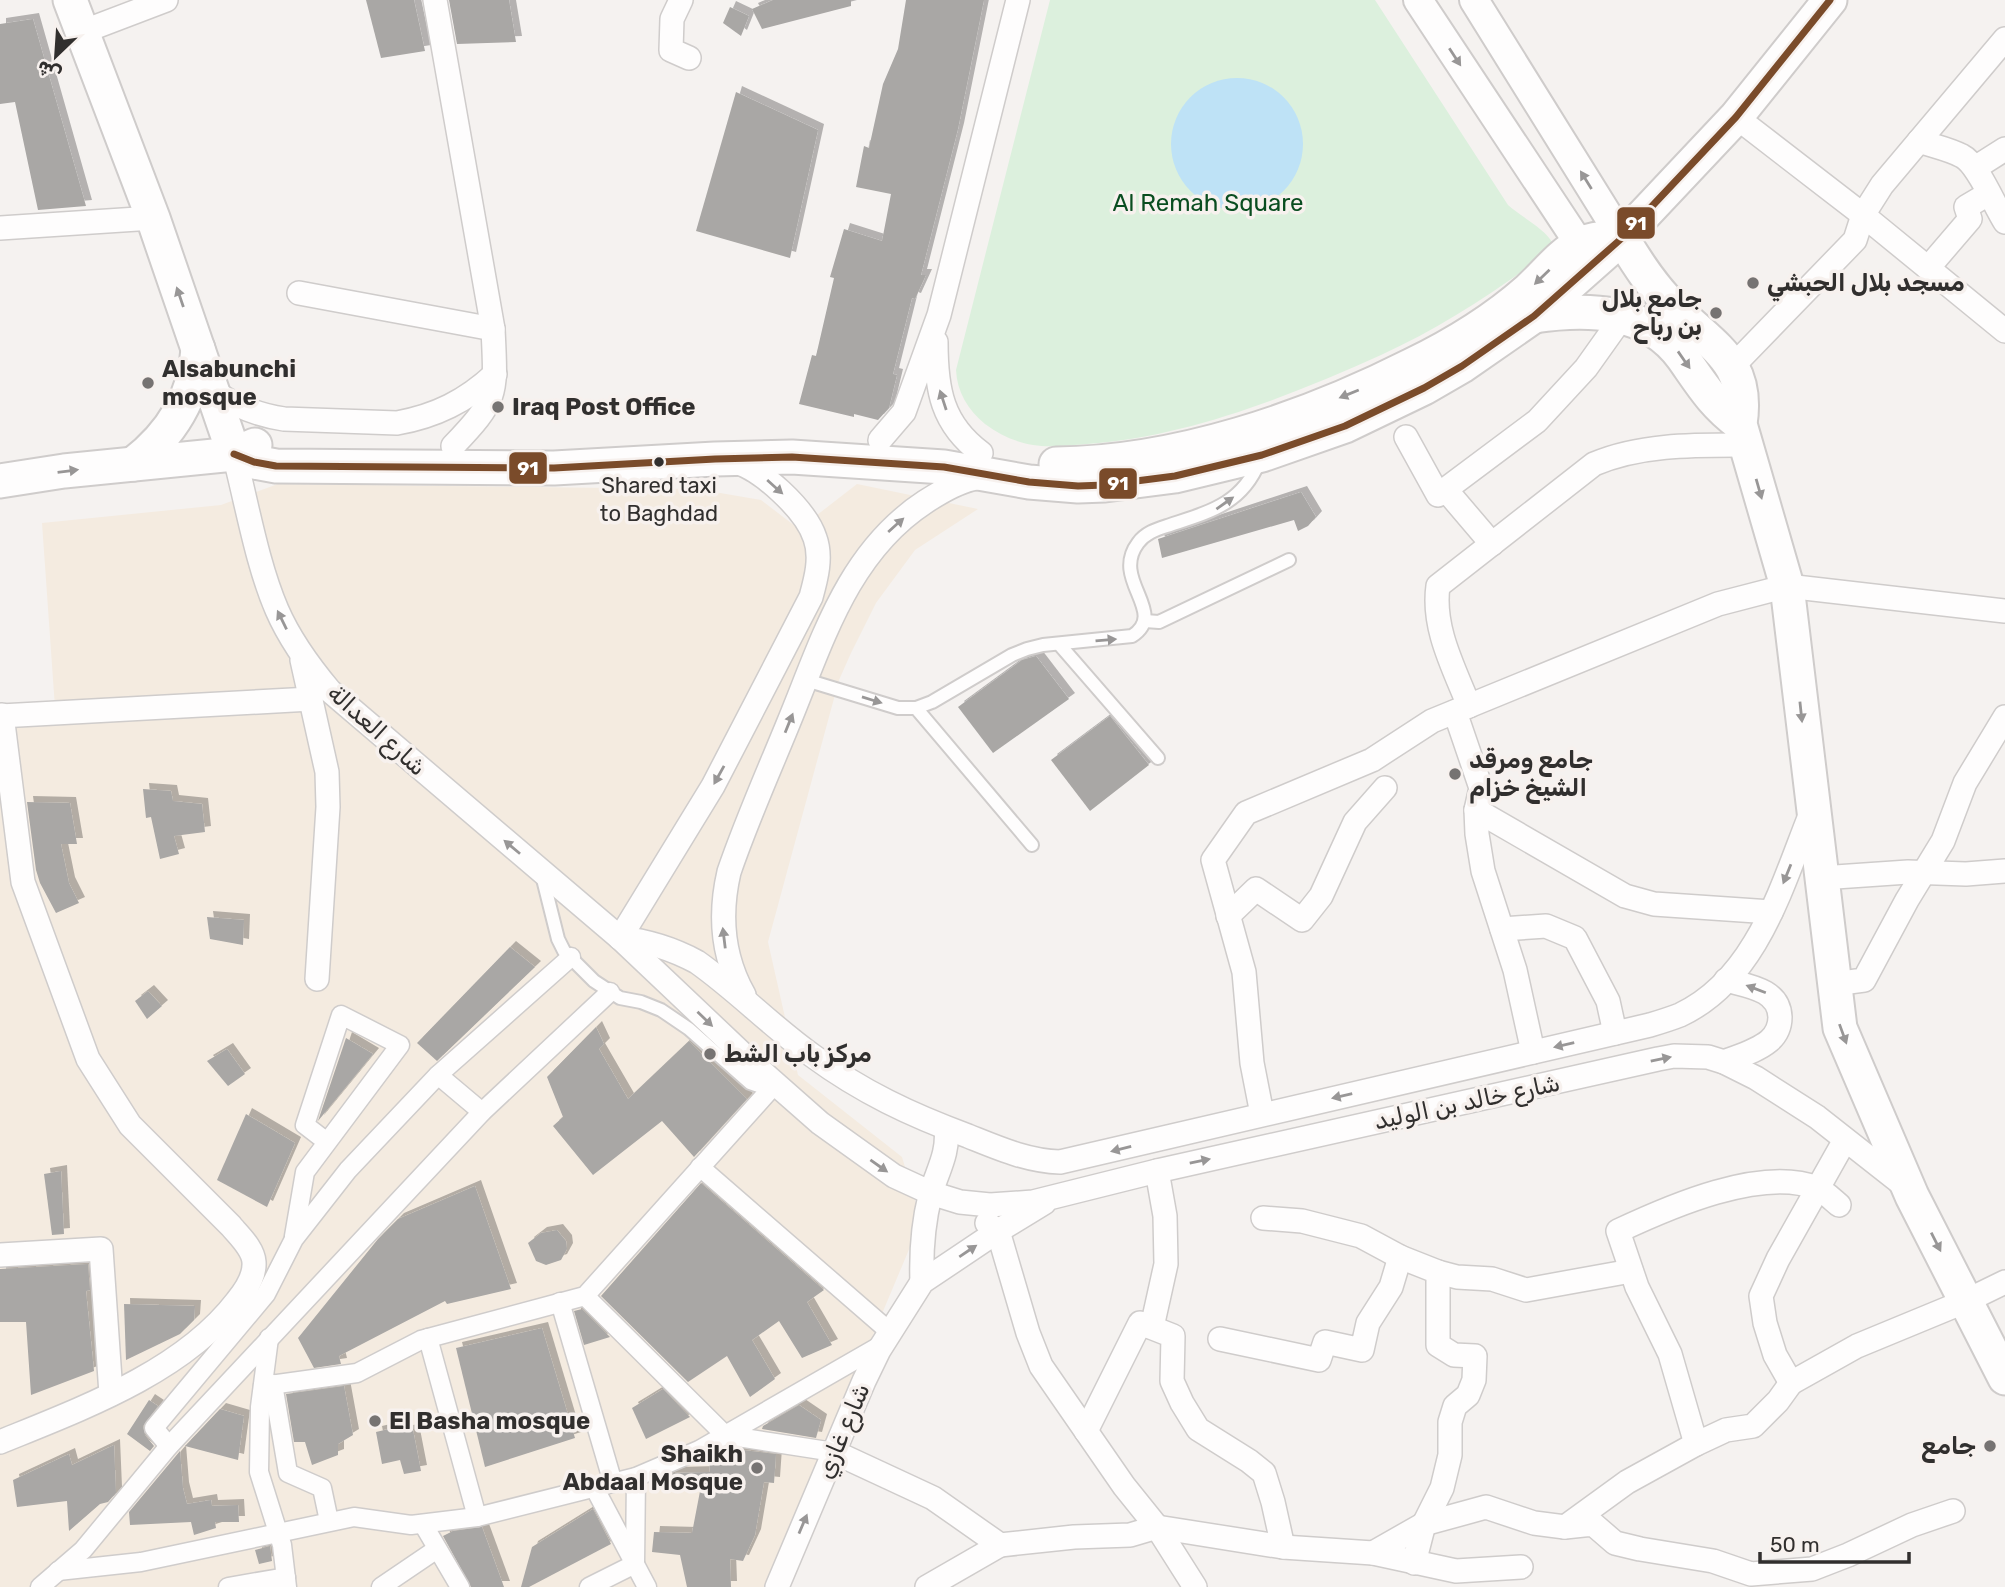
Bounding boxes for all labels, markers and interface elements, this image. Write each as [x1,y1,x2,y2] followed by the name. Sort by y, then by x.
[21,21,91,91] north arrow
[1449,47,1462,67] one-way arrow
[33,55,65,86] text: ش
[1579,171,1592,190] one-way arrow
[1112,189,1304,217] park label: Al Remah Square
[1616,206,1656,240] line badge: 91
[1625,212,1647,235] text: 91
[1534,268,1551,285] one-way arrow
[1767,269,1965,302] place label: مسجد بلال الحبشي
[1745,275,1761,291] marker: مسجد بلال الحبشي
[1602,285,1702,344] place label: جامع بلال بن رباح
[174,286,185,307] one-way arrow
[1708,305,1724,321] marker: جامع بلال بن رباح
[1677,351,1691,370] one-way arrow
[162,355,296,411] place label: Alsabunchi mosque
[140,375,156,391] marker: Alsabunchi mosque
[937,389,948,410] one-way arrow
[1338,389,1359,400] one-way arrow
[512,393,696,421] place label: Iraq Post Office
[490,399,506,415] marker: Iraq Post Office
[508,451,548,485] line badge: 91
[652,455,666,469] marker: Shared taxi to Baghdad
[517,457,539,480] text: 91
[57,466,79,477] one-way arrow
[1098,467,1138,500] line badge: 91
[600,472,718,527] place label: Shared taxi to Baghdad
[1107,472,1129,495] text: 91
[766,479,784,495] one-way arrow
[1754,479,1764,500] one-way arrow
[1215,496,1235,509] one-way arrow
[887,517,905,533] one-way arrow
[276,610,287,630] one-way arrow
[1096,634,1118,645] one-way arrow
[321,678,432,783] street label: شارع العدالة
[861,696,882,706] one-way arrow
[1795,701,1806,723] one-way arrow
[784,712,795,733] one-way arrow
[1469,746,1593,805] place label: جامع ومرقد الشيخ خزام
[714,765,726,785] one-way arrow
[1447,766,1463,782] marker: جامع ومرقد الشيخ خزام
[503,839,521,855] one-way arrow
[1781,864,1792,885] one-way arrow
[719,926,730,948] one-way arrow
[1745,983,1766,994] one-way arrow
[696,1011,714,1027] one-way arrow
[1838,1024,1849,1045] one-way arrow
[1553,1039,1575,1050] one-way arrow
[724,1040,872,1068] place label: مركز باب الشط
[702,1046,718,1062] marker: مركز باب الشط
[1650,1053,1672,1064] one-way arrow
[1372,1069,1563,1137] street label: شارع خالد بن الوليد
[1331,1090,1353,1101] one-way arrow
[1110,1144,1132,1155] one-way arrow
[1189,1156,1211,1167] one-way arrow
[870,1159,888,1173] one-way arrow
[1930,1232,1941,1252] one-way arrow
[959,1244,977,1258] one-way arrow
[810,1379,878,1484] street label: شارع غازي
[389,1407,590,1435] place label: El Basha mosque
[367,1413,383,1429] marker: El Basha mosque
[1922,1432,1976,1463] place label: جامع
[1982,1438,1998,1454] marker: جامع
[563,1440,743,1496] place label: Shaikh Abdaal Mosque
[749,1460,765,1476] marker: Shaikh Abdaal Mosque
[798,1513,809,1534] one-way arrow
[1760,1520,1909,1564] scale bar
[1770,1532,1820,1557] text: 50 m

